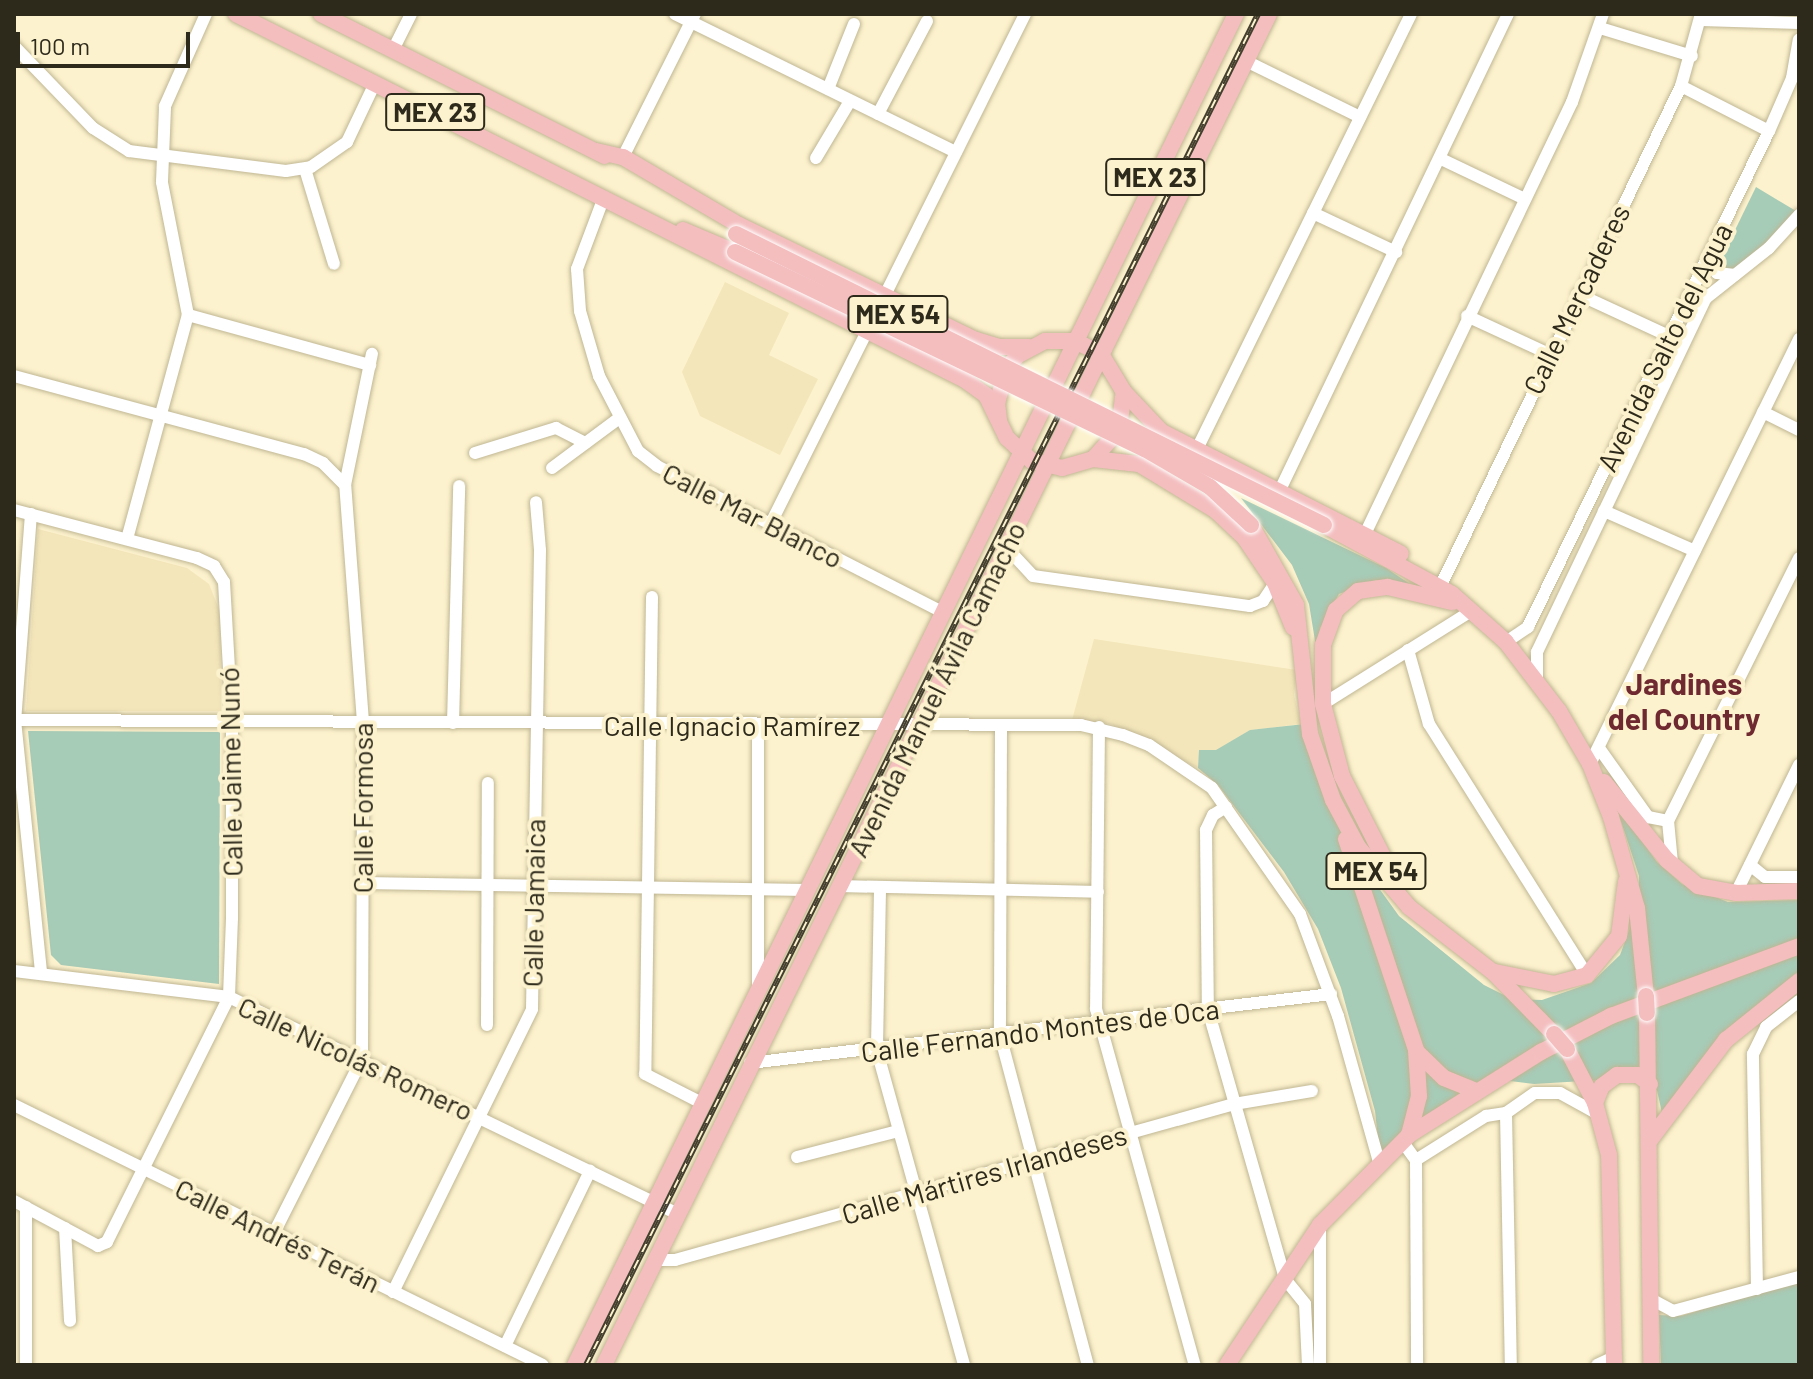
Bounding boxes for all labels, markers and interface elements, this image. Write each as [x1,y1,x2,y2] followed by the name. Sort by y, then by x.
[20,16,194,66] scale bar
[30,31,90,60] text: 100 m
[385,90,485,134] road number: MEX 23
[1105,155,1205,199] road number: MEX 23
[1516,199,1636,399] street label: Calle Mercaderes
[1589,217,1739,477] street label: Avenida Salto del Agua
[846,292,950,336] road number: MEX 54
[657,455,849,575] street label: Calle Mar Blanco
[840,516,1032,862] street label: Avenida Manuel Ávila Camacho
[1608,665,1760,736] district label: Jardines del Country
[211,667,249,877] street label: Calle Jaime Nunó
[604,708,860,742] street label: Calle Ignacio Ramírez
[345,723,379,893] street label: Calle Formosa
[515,818,551,988] street label: Calle Jamaica
[1324,849,1428,893] road number: MEX 54
[233,989,479,1127] street label: Calle Nicolás Romero
[859,991,1221,1069] street label: Calle Fernando Montes de Oca
[837,1117,1131,1231] street label: Calle Mártires Irlandeses
[170,1171,386,1299] street label: Calle Andrés Terán

